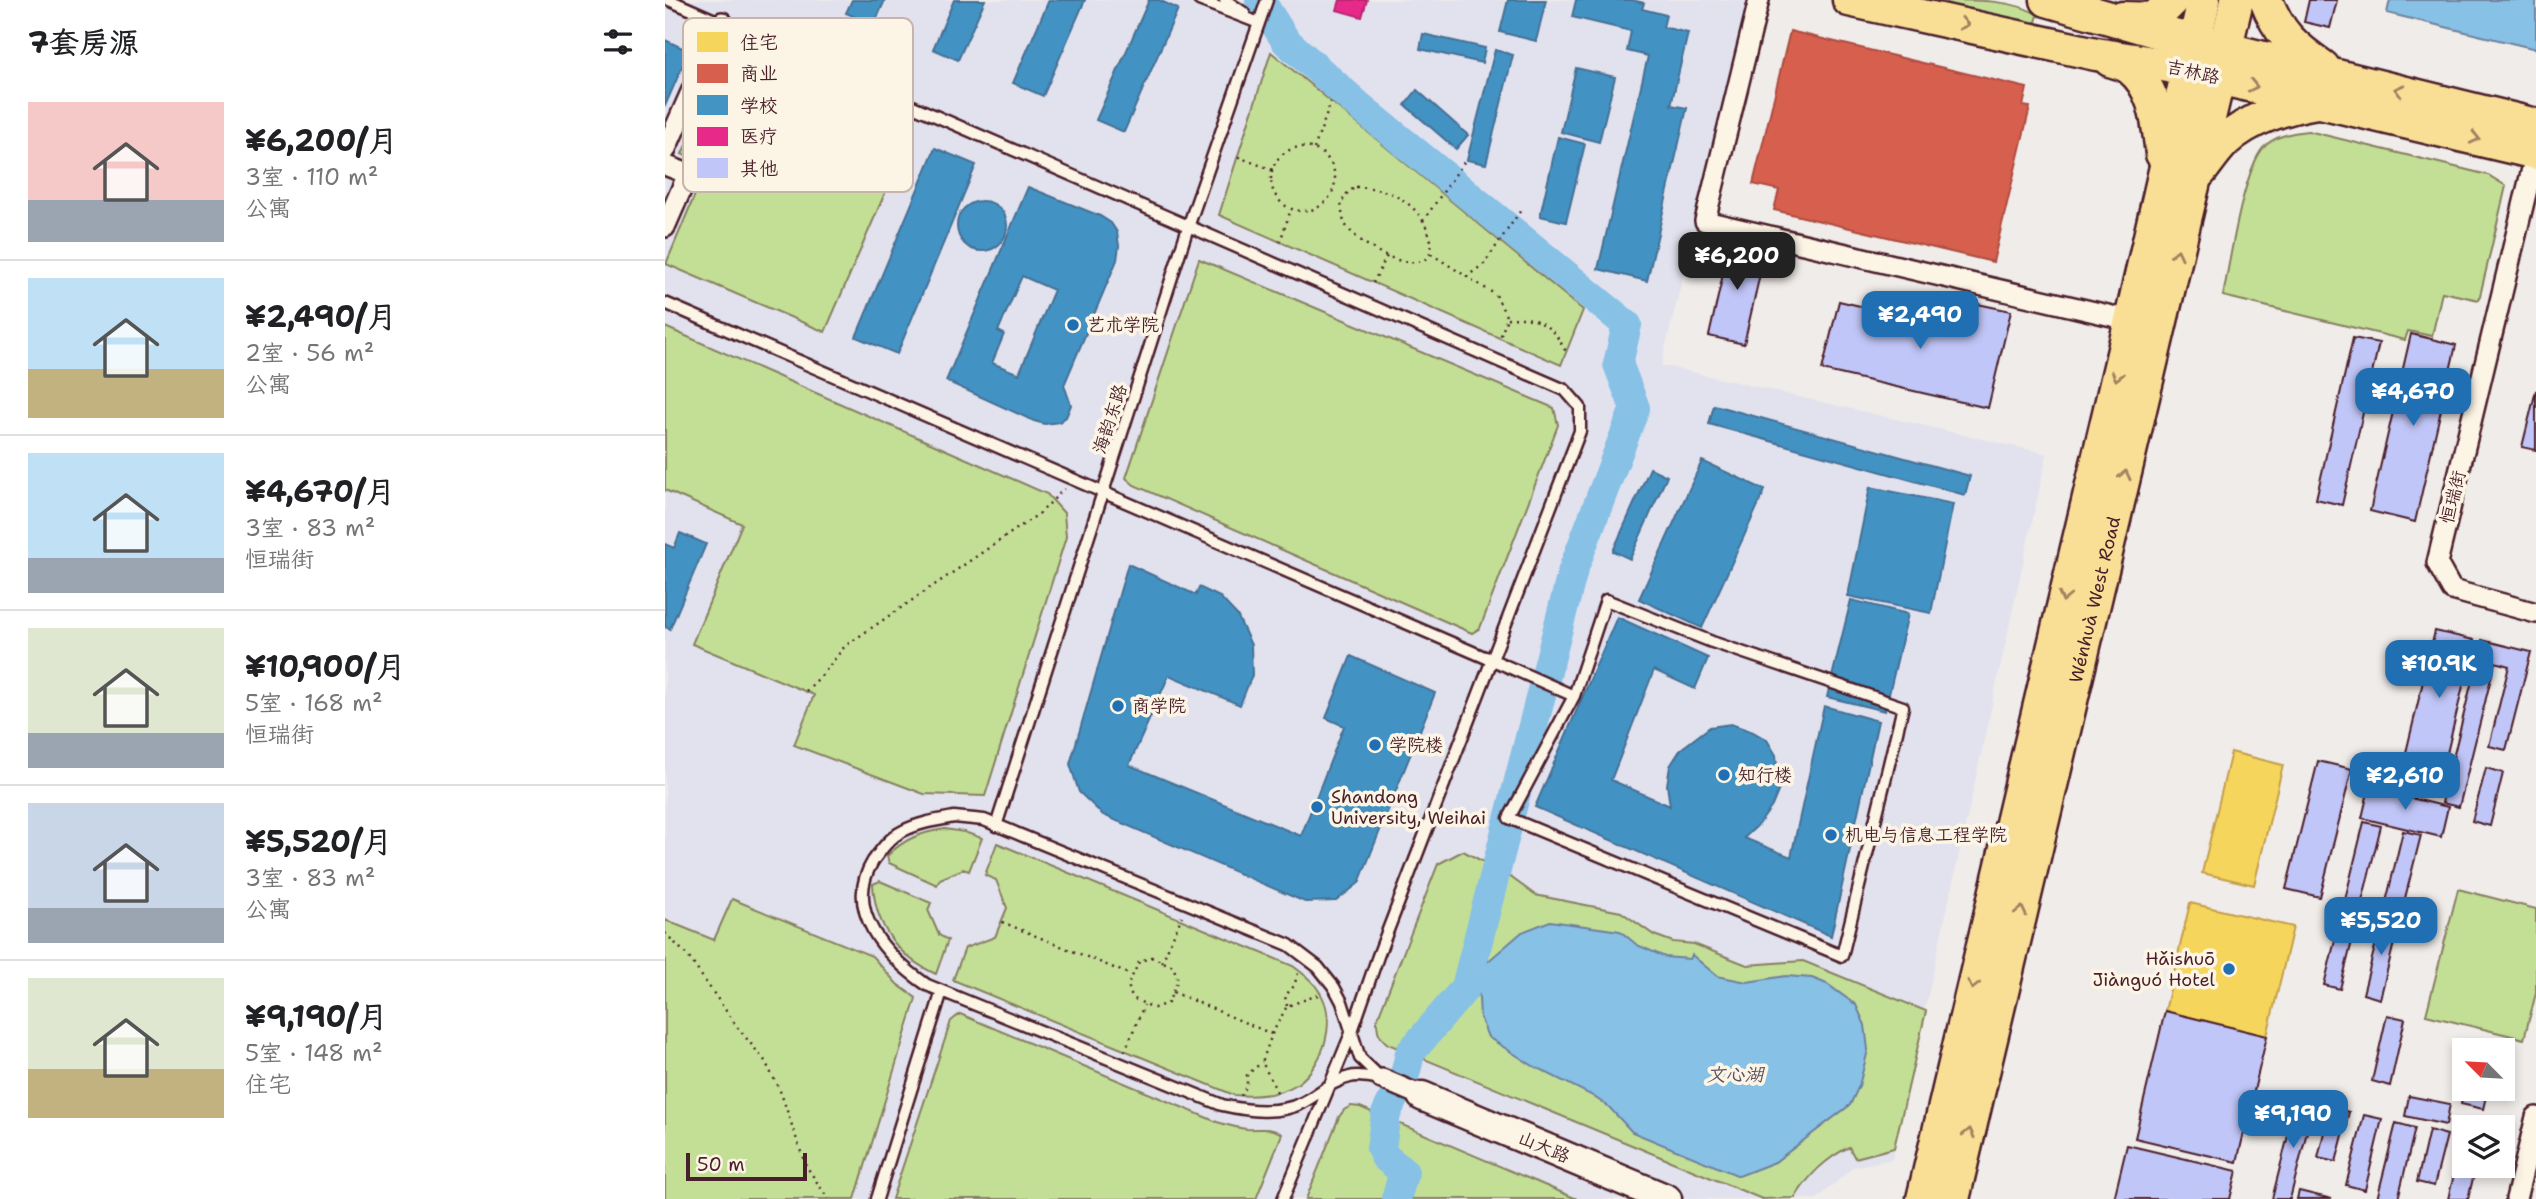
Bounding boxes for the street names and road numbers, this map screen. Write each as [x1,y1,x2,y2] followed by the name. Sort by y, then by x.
[2164,54,2222,90] street label: 吉林路
[1087,381,1133,457] street label: 海韵东路
[2435,468,2471,526] street label: 恒瑞街
[2064,514,2126,685] street label: Wénhuà West Road
[1514,1125,1574,1169] street label: 山大路

